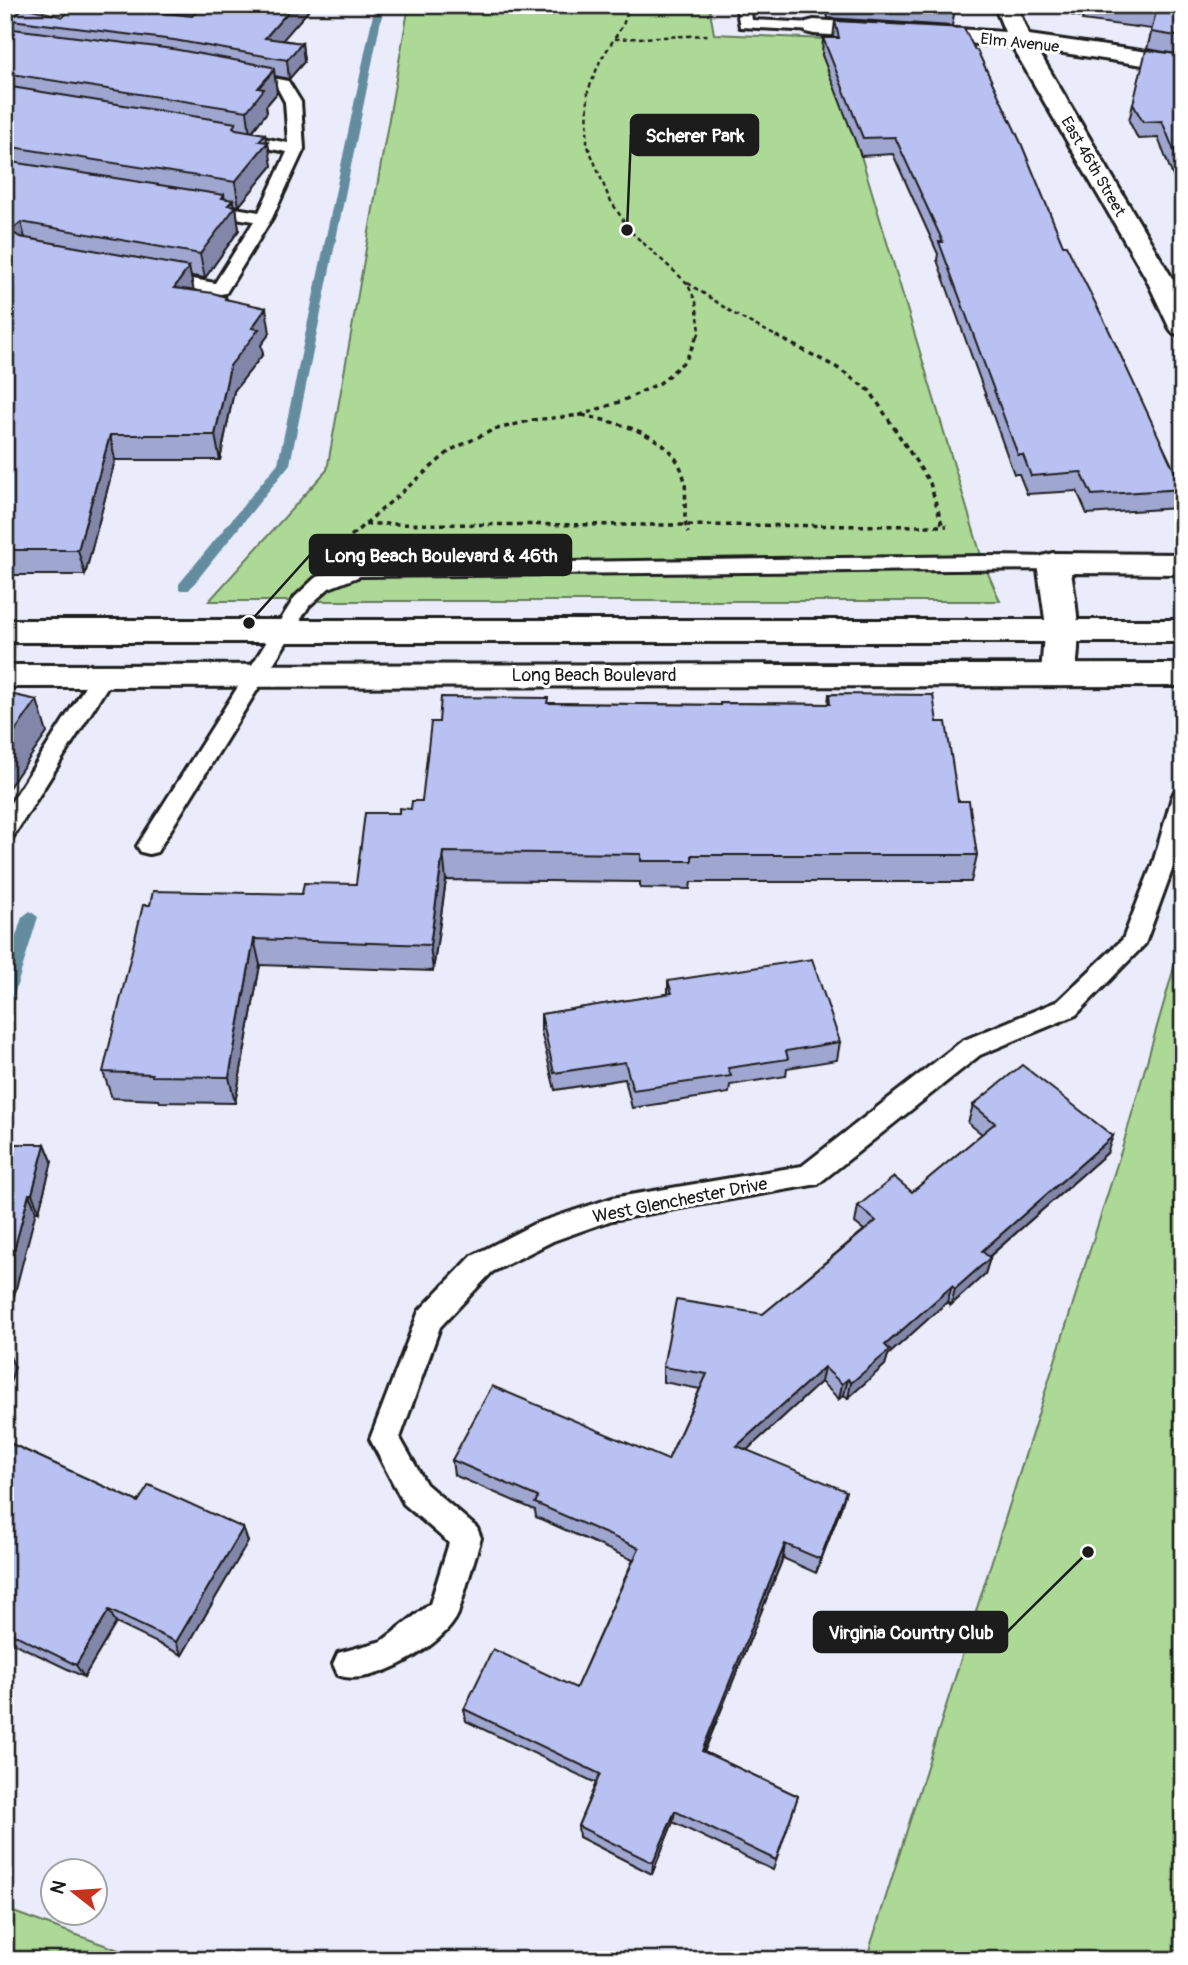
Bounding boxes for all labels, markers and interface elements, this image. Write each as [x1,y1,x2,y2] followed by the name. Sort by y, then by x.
[980,29,1060,57] street label: Elm Avenue
[1056,113,1130,221] street label: East 46th Street
[631,115,758,155] callout: Scherer Park
[646,124,746,148] text: Scherer Park
[310,535,571,575] callout: Long Beach Boulevard & 46th
[324,544,558,568] text: Long Beach Boulevard & 46th
[511,664,677,687] street label: Long Beach Boulevard
[591,1172,770,1229] street label: West Glenchester Drive
[814,1612,1007,1652] callout: Virginia Country Club
[828,1621,994,1645] text: Virginia Country Club
[38,1856,108,1926] north arrow
[45,1878,72,1897] text: N

